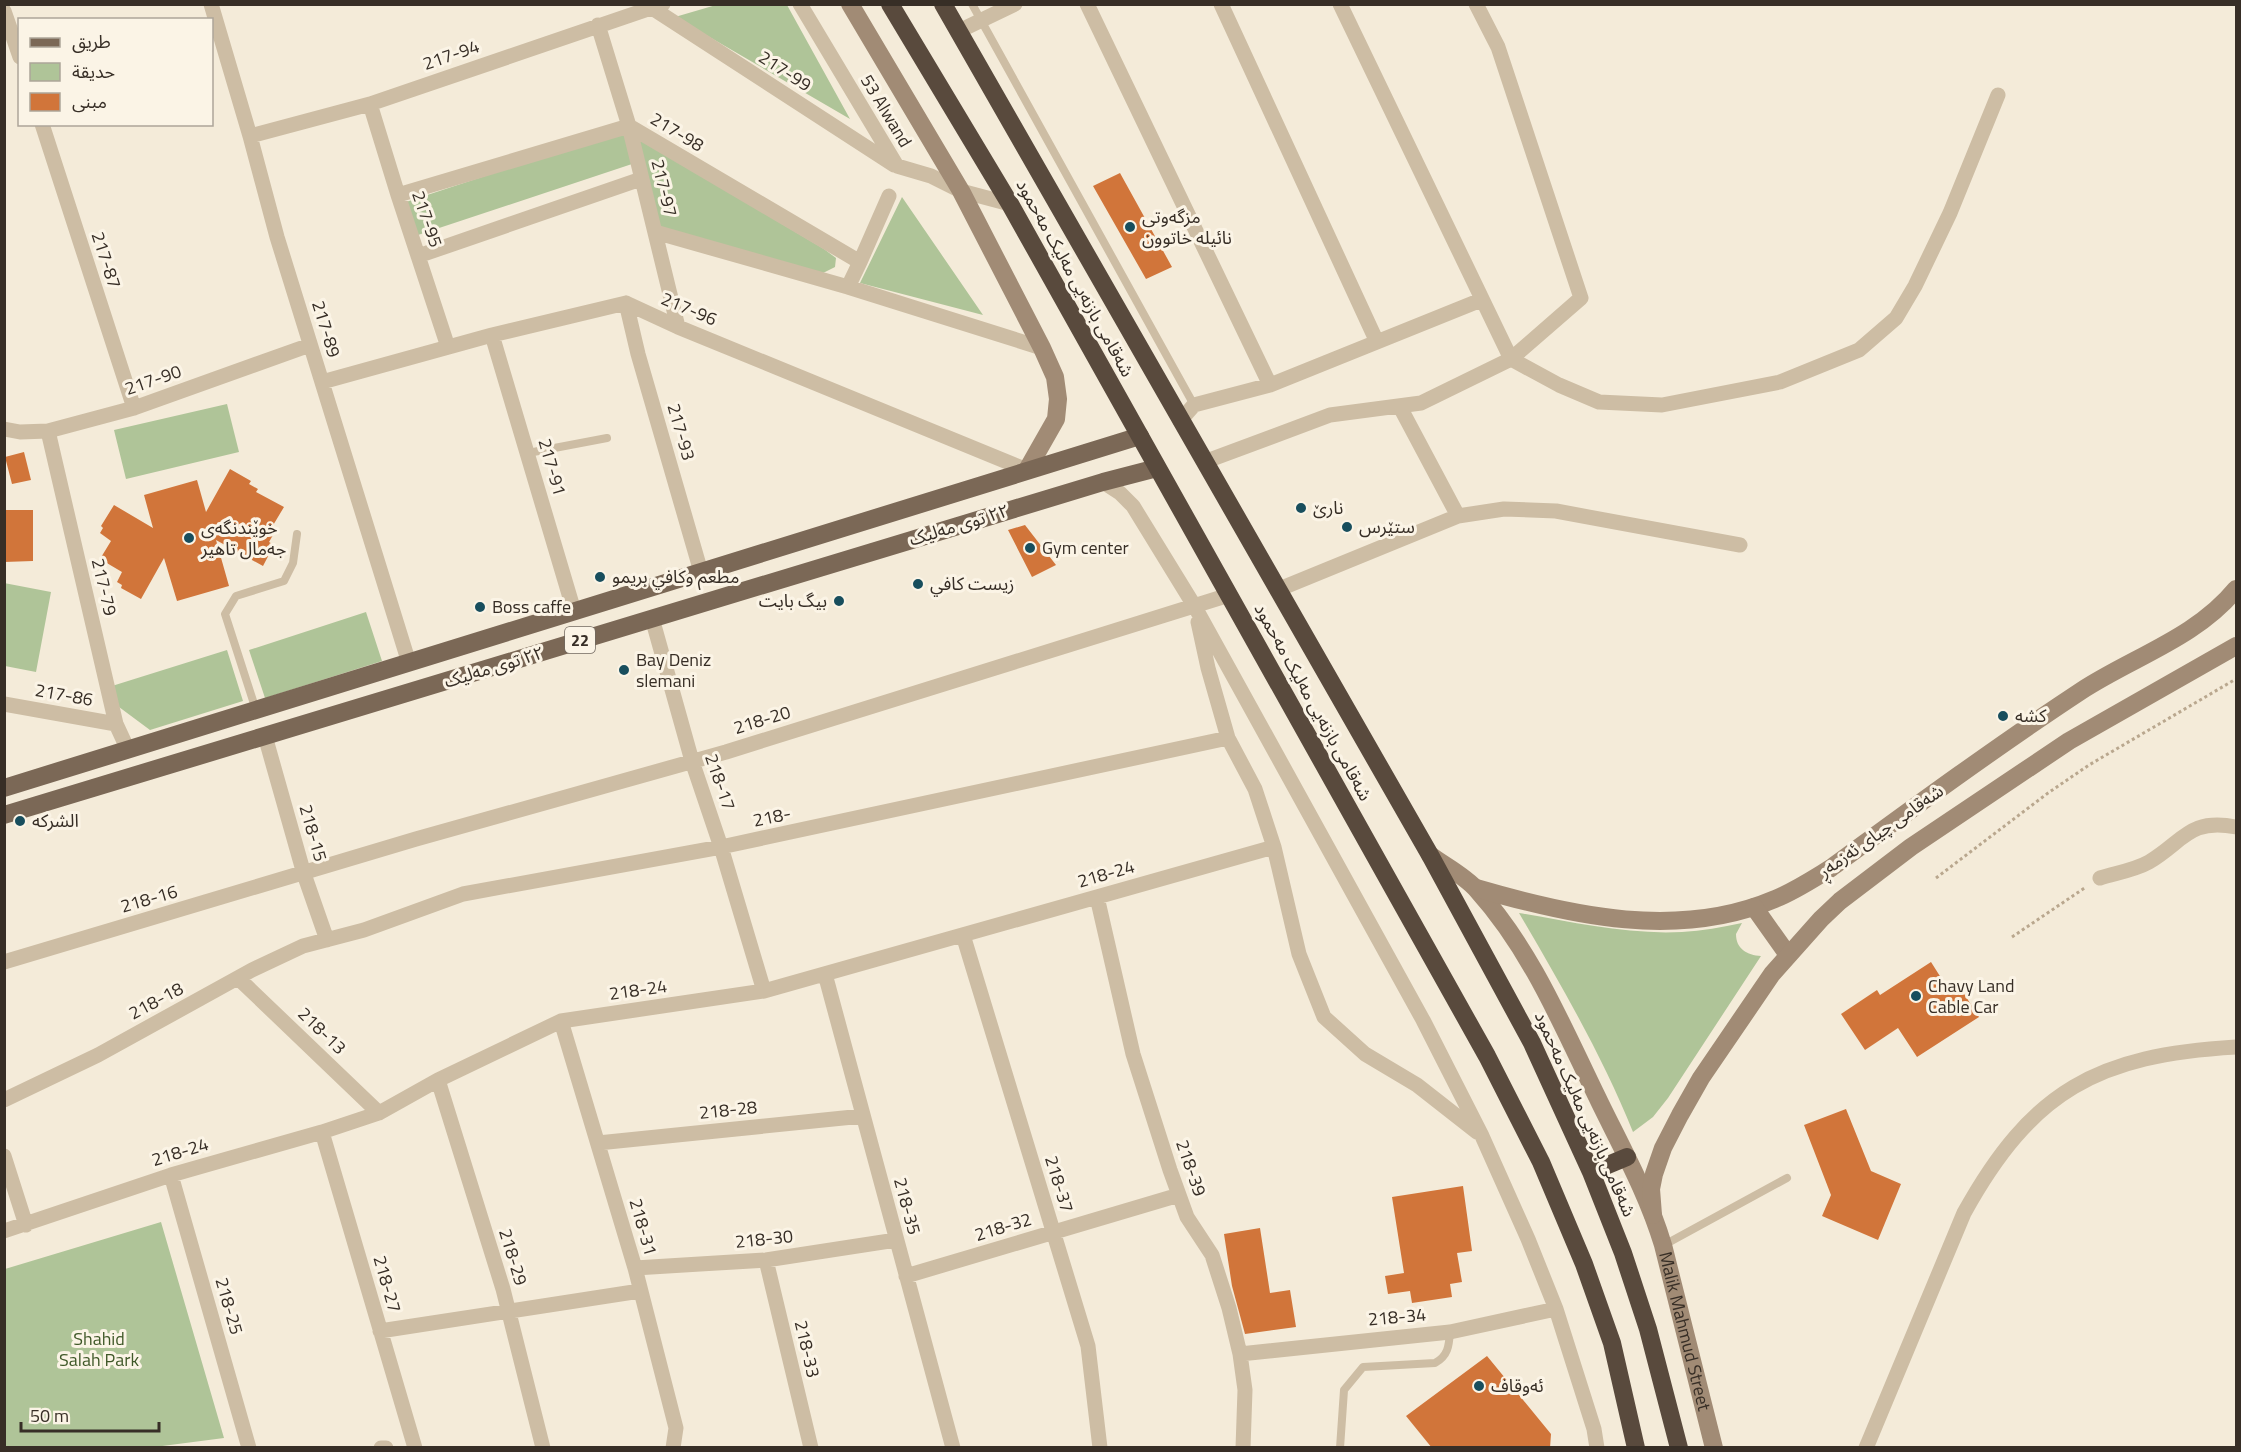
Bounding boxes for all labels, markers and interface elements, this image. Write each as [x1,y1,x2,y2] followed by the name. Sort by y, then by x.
[18,18,213,126] legend
[72,28,111,55] text: طريق
[419,32,483,77] street label: 217-94
[753,43,817,98] street label: 217-99
[72,58,115,85] text: حديقة
[854,69,919,152] street label: 53 Alwand
[72,88,107,115] text: مبنى
[645,105,709,158] street label: 217-98
[644,156,685,219] street label: 217-97
[1010,174,1141,382] street label: شەقامی بازنەیی مەلیک مەحمود
[405,187,450,251] street label: 217-95
[1142,203,1232,251] place label: مزگەوتی نائیلە خاتوون
[1123,220,1137,234] marker: مزگەوتی نائیلە خاتوون
[85,228,128,292] street label: 217-87
[657,285,721,332] street label: 217-96
[305,297,348,361] street label: 217-89
[121,357,185,402] street label: 217-90
[660,400,702,464] street label: 217-93
[531,435,573,499] street label: 217-91
[1313,494,1343,521] place label: نارێ
[906,497,1012,553] street label: ٢٢ توی مەلیک
[1294,501,1308,515] marker: نارێ
[1359,513,1415,540] place label: ستێرس
[200,514,286,562] place label: خوێندنگەی جەمال تاهیر
[1340,520,1354,534] marker: ستێرس
[182,531,196,545] marker: خوێندنگەی جەمال تاهیر
[1042,534,1129,561] place label: Gym center
[1023,541,1037,555] marker: Gym center
[85,555,124,618] street label: 217-79
[612,563,739,590] place label: مطعم وكافي بريمو
[593,570,607,584] marker: مطعم وكافي بريمو
[930,570,1014,597] place label: زيست كافي
[911,577,925,591] marker: زيست كافي
[759,587,827,614] place label: بیگ بایت
[492,593,571,620] place label: Boss caffe
[832,594,846,608] marker: بیگ بایت
[1248,598,1379,806] street label: شەقامی بازنەیی مەلیک مەحمود
[473,600,487,614] marker: Boss caffe
[565,627,595,653] road number: 22
[441,639,547,695] street label: ٢٢ توی مەلیک
[636,646,711,694] place label: Bay Deniz slemani
[617,663,631,677] marker: Bay Deniz slemani
[33,676,95,713] street label: 217-86
[730,698,794,741] street label: 218-20
[2015,702,2047,729] place label: كشه
[1996,709,2010,723] marker: كشه
[698,750,743,814] street label: 218-17
[1812,777,1950,886] street label: شەقامی چیای ئەزمەڕ
[750,799,793,834] street label: 218-
[292,801,334,865] street label: 218-15
[32,807,79,834] place label: الشركه
[13,814,27,828] marker: الشركه
[1074,853,1138,895] street label: 218-24
[117,878,181,920] street label: 218-16
[607,972,669,1007] street label: 218-24
[1928,972,2015,1020] place label: Chavy Land Cable Car
[124,975,188,1026] street label: 218-18
[1909,989,1923,1003] marker: Chavy Land Cable Car
[292,1001,353,1061] street label: 218-13
[1528,1007,1643,1221] street label: شەقامی بازنەیی مەلیک مەحمود
[698,1093,758,1126] street label: 218-28
[148,1130,212,1173] street label: 218-24
[1169,1136,1214,1200] street label: 218-39
[1038,1152,1081,1216] street label: 218-37
[887,1174,928,1238] street label: 218-35
[622,1195,664,1259] street label: 218-31
[971,1205,1035,1248] street label: 218-32
[734,1222,794,1255] street label: 218-30
[492,1225,535,1289] street label: 218-29
[1652,1249,1718,1414] street label: Malik Mahmud Street
[366,1252,408,1316] street label: 218-27
[208,1274,250,1338] street label: 218-25
[1367,1301,1427,1332] street label: 218-34
[788,1317,827,1380] street label: 218-33
[59,1325,139,1373] park label: Shahid Salah Park
[1491,1372,1544,1399] place label: ئەوقاف
[1472,1379,1486,1393] marker: ئەوقاف
[21,1395,159,1433] scale bar
[30,1402,69,1429] text: 50 m

